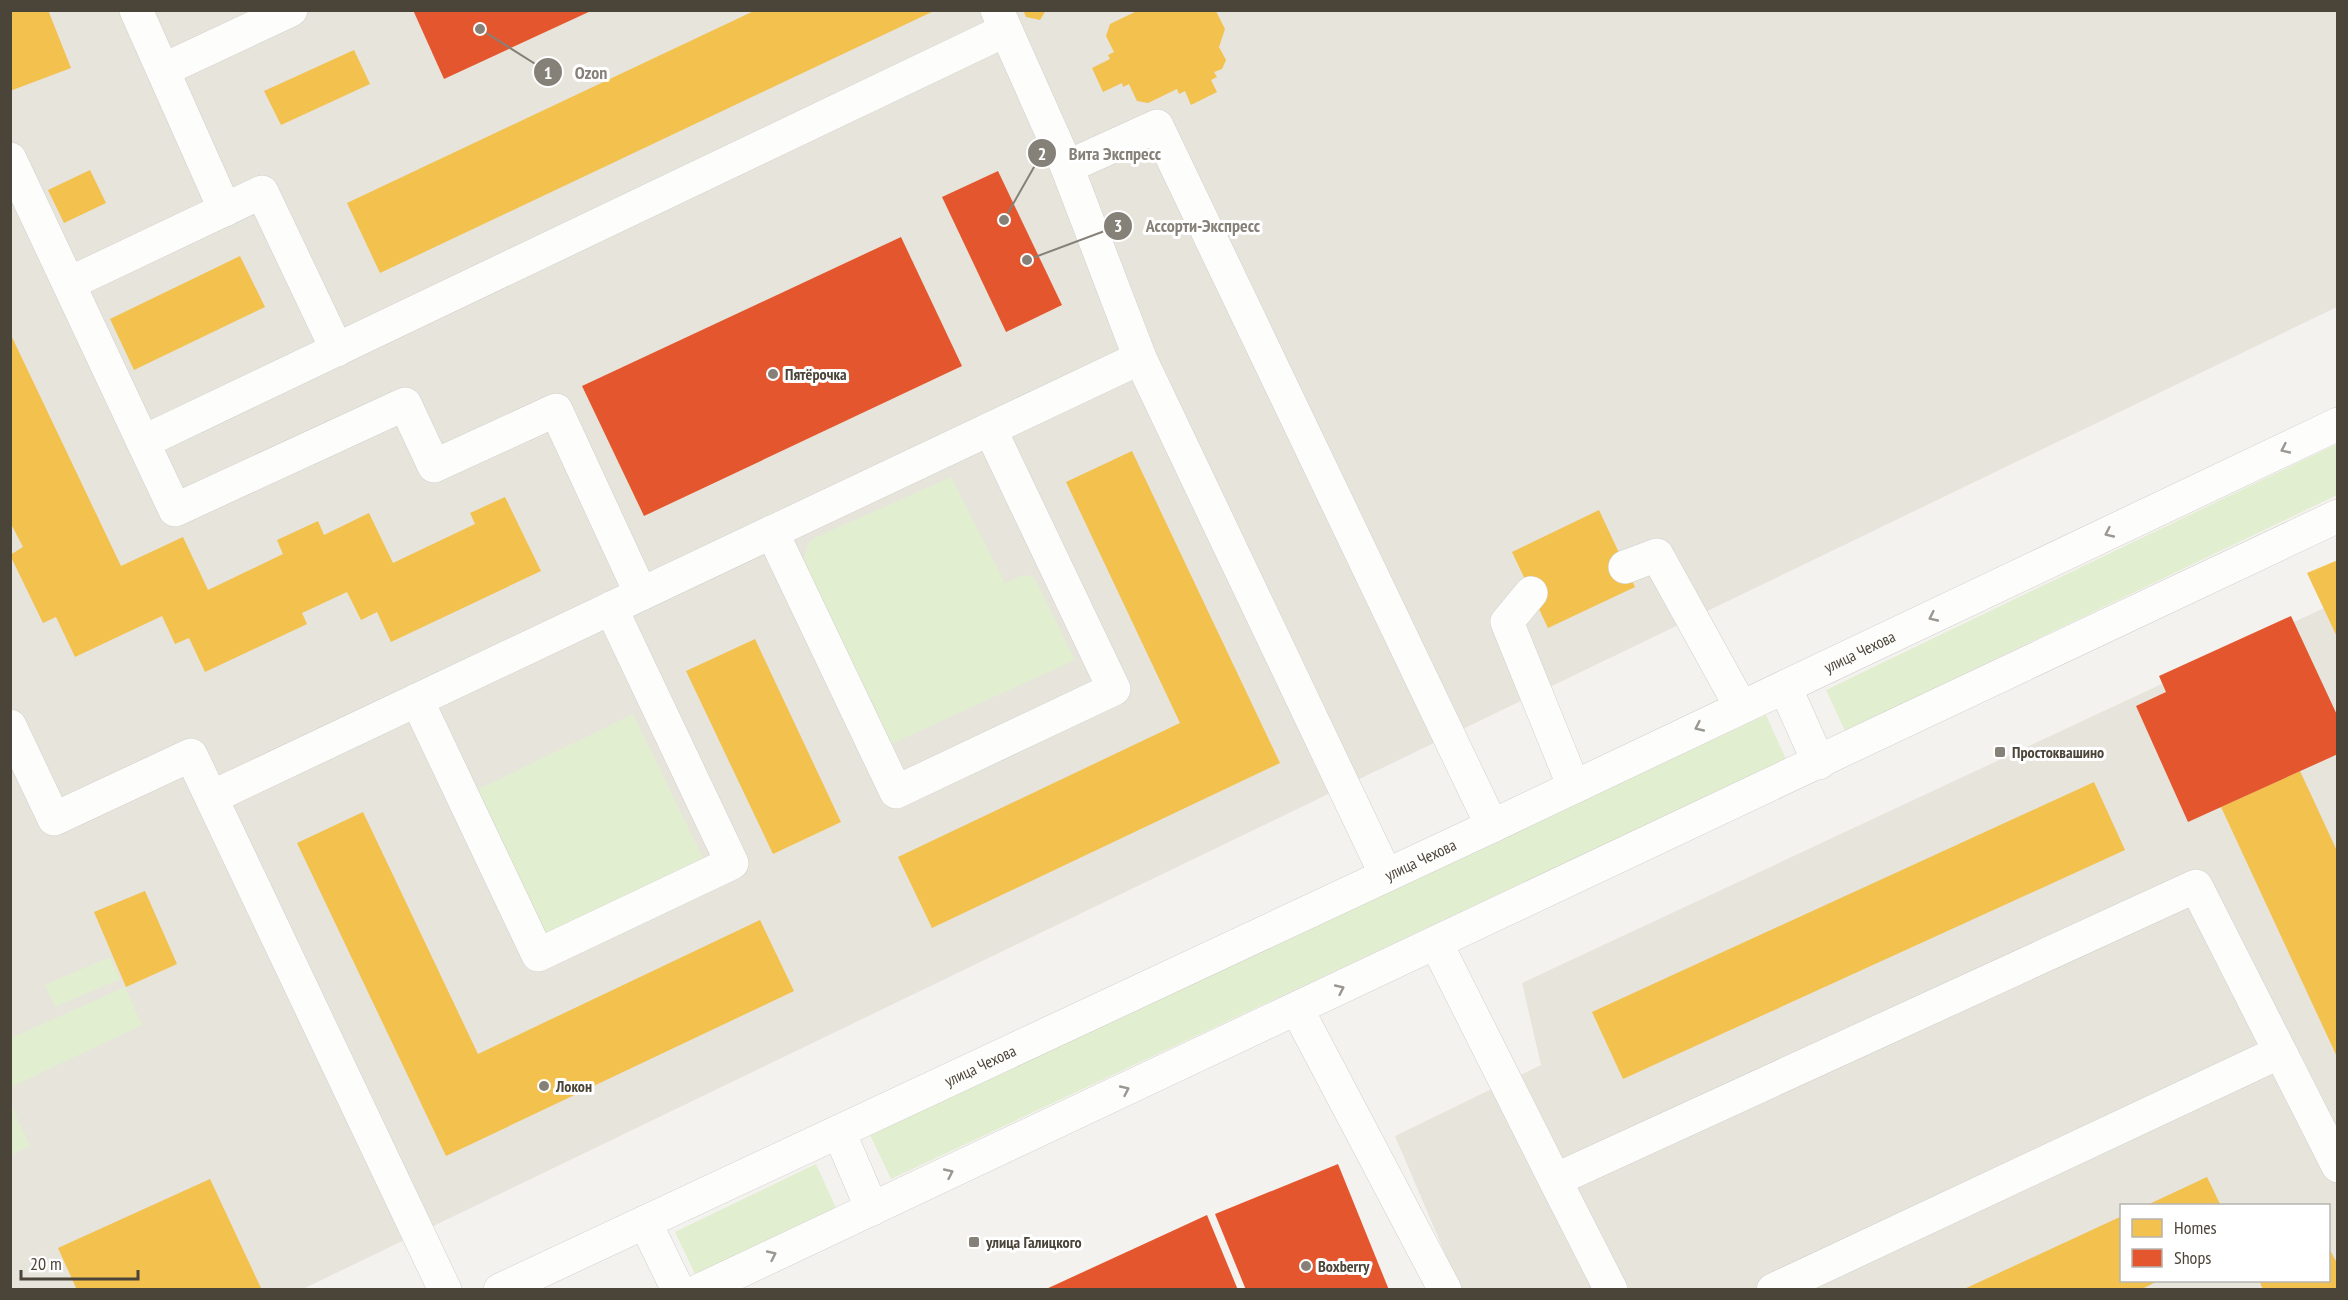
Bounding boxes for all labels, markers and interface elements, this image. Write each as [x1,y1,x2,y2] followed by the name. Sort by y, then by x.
[533,54,619,90] callout: Ozon
[544,61,552,84] text: 1
[575,61,607,84] text: Ozon
[1027,135,1173,171] callout: Вита Экспресс
[1038,142,1046,165] text: 2
[1069,142,1162,165] text: Вита Экспресс
[1103,208,1272,244] callout: Ассорти-Экспресс
[1114,214,1122,237] text: 3
[1145,214,1261,237] text: Ассорти-Экспресс
[785,364,847,384] place label: Пятёрочка
[766,367,780,381] marker: Пятёрочка
[2280,441,2291,453] one-way arrow
[2104,525,2115,537] one-way arrow
[1928,609,1939,621] one-way arrow
[1821,626,1898,677] street label: улица Чехова
[1695,720,1706,732] one-way arrow
[2012,742,2104,762] place label: Простоквашино
[1993,745,2007,759] marker: Простоквашино
[1381,834,1459,885] street label: улица Чехова
[1333,984,1344,996] one-way arrow
[941,1040,1019,1091] street label: улица Чехова
[555,1076,592,1096] place label: Локон
[537,1079,551,1093] marker: Локон
[1119,1086,1130,1098] one-way arrow
[942,1169,953,1181] one-way arrow
[2120,1204,2330,1282] legend
[2174,1216,2217,1239] text: Homes
[985,1232,1082,1252] place label: улица Галицкого
[967,1235,981,1249] marker: улица Галицкого
[21,1243,138,1281] scale bar
[2174,1246,2211,1269] text: Shops
[766,1251,777,1263] one-way arrow
[30,1252,62,1275] text: 20 m
[1318,1256,1370,1276] place label: Boxberry
[1299,1259,1313,1273] marker: Boxberry

